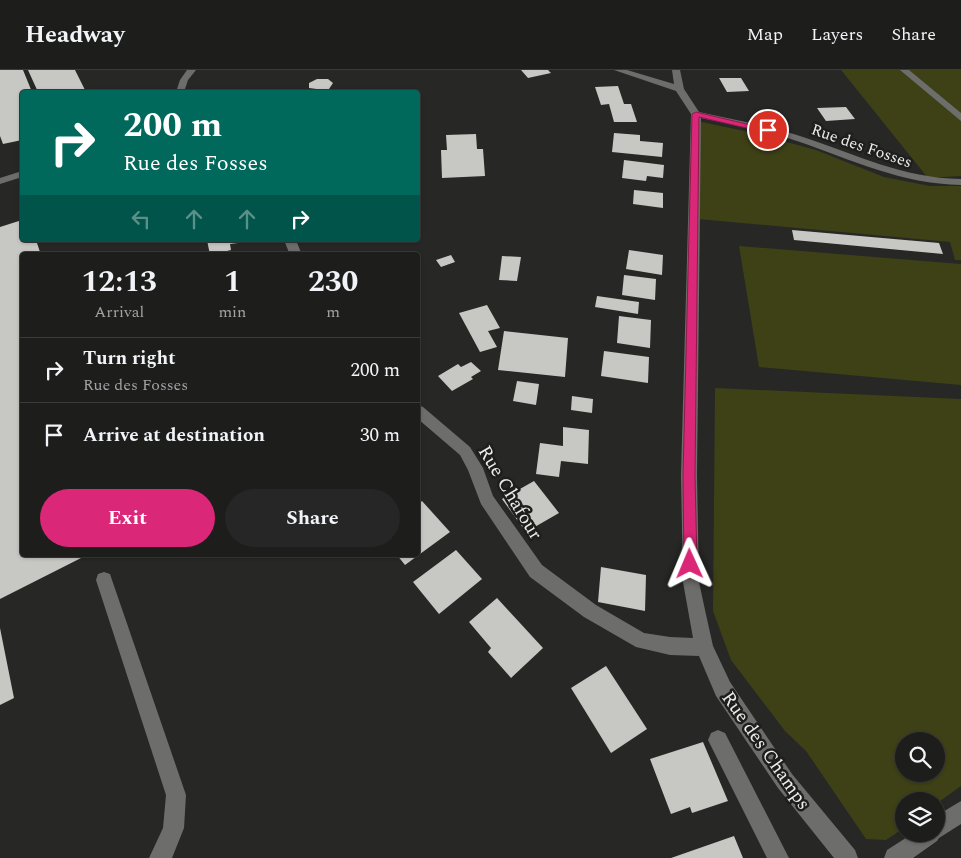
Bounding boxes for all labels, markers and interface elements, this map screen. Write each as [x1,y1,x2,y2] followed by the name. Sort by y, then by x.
[25,17,125,53] text: Headway
[747,21,783,48] text: Map
[811,21,863,48] text: Layers
[891,21,936,48] text: Share
[123,99,222,152] text: 200 m
[747,109,789,151] pin
[40,110,105,175] icon: right
[754,116,782,144] icon: arrive
[808,117,915,174] street label: Rue des Fosses
[123,147,268,180] text: Rue des Fosses
[127,205,155,233] icon: left
[180,205,208,233] icon: ahead
[233,205,261,233] icon: ahead
[286,205,314,233] icon: right
[82,259,157,305] text: 12:13
[224,259,241,305] text: 1
[308,259,358,305] text: 230
[94,300,144,324] text: Arrival
[218,300,246,324] text: min
[326,300,340,324] text: m
[83,344,176,373] text: Turn right
[40,356,68,384] icon: right
[350,356,400,385] text: 200 m
[83,373,188,397] text: Rue des Fosses
[40,421,68,449] icon: arrive
[83,421,265,450] text: Arrive at destination
[360,421,400,450] text: 30 m
[470,440,550,546] street label: Rue Chafour
[40,489,215,547] button: Exit
[225,489,400,547] button: Share
[663,537,715,589] position arrow
[714,685,818,816] street label: Rue des Champs
[895,732,945,842] map controls
[895,732,945,782] button: search
[895,792,945,842] button: layers

